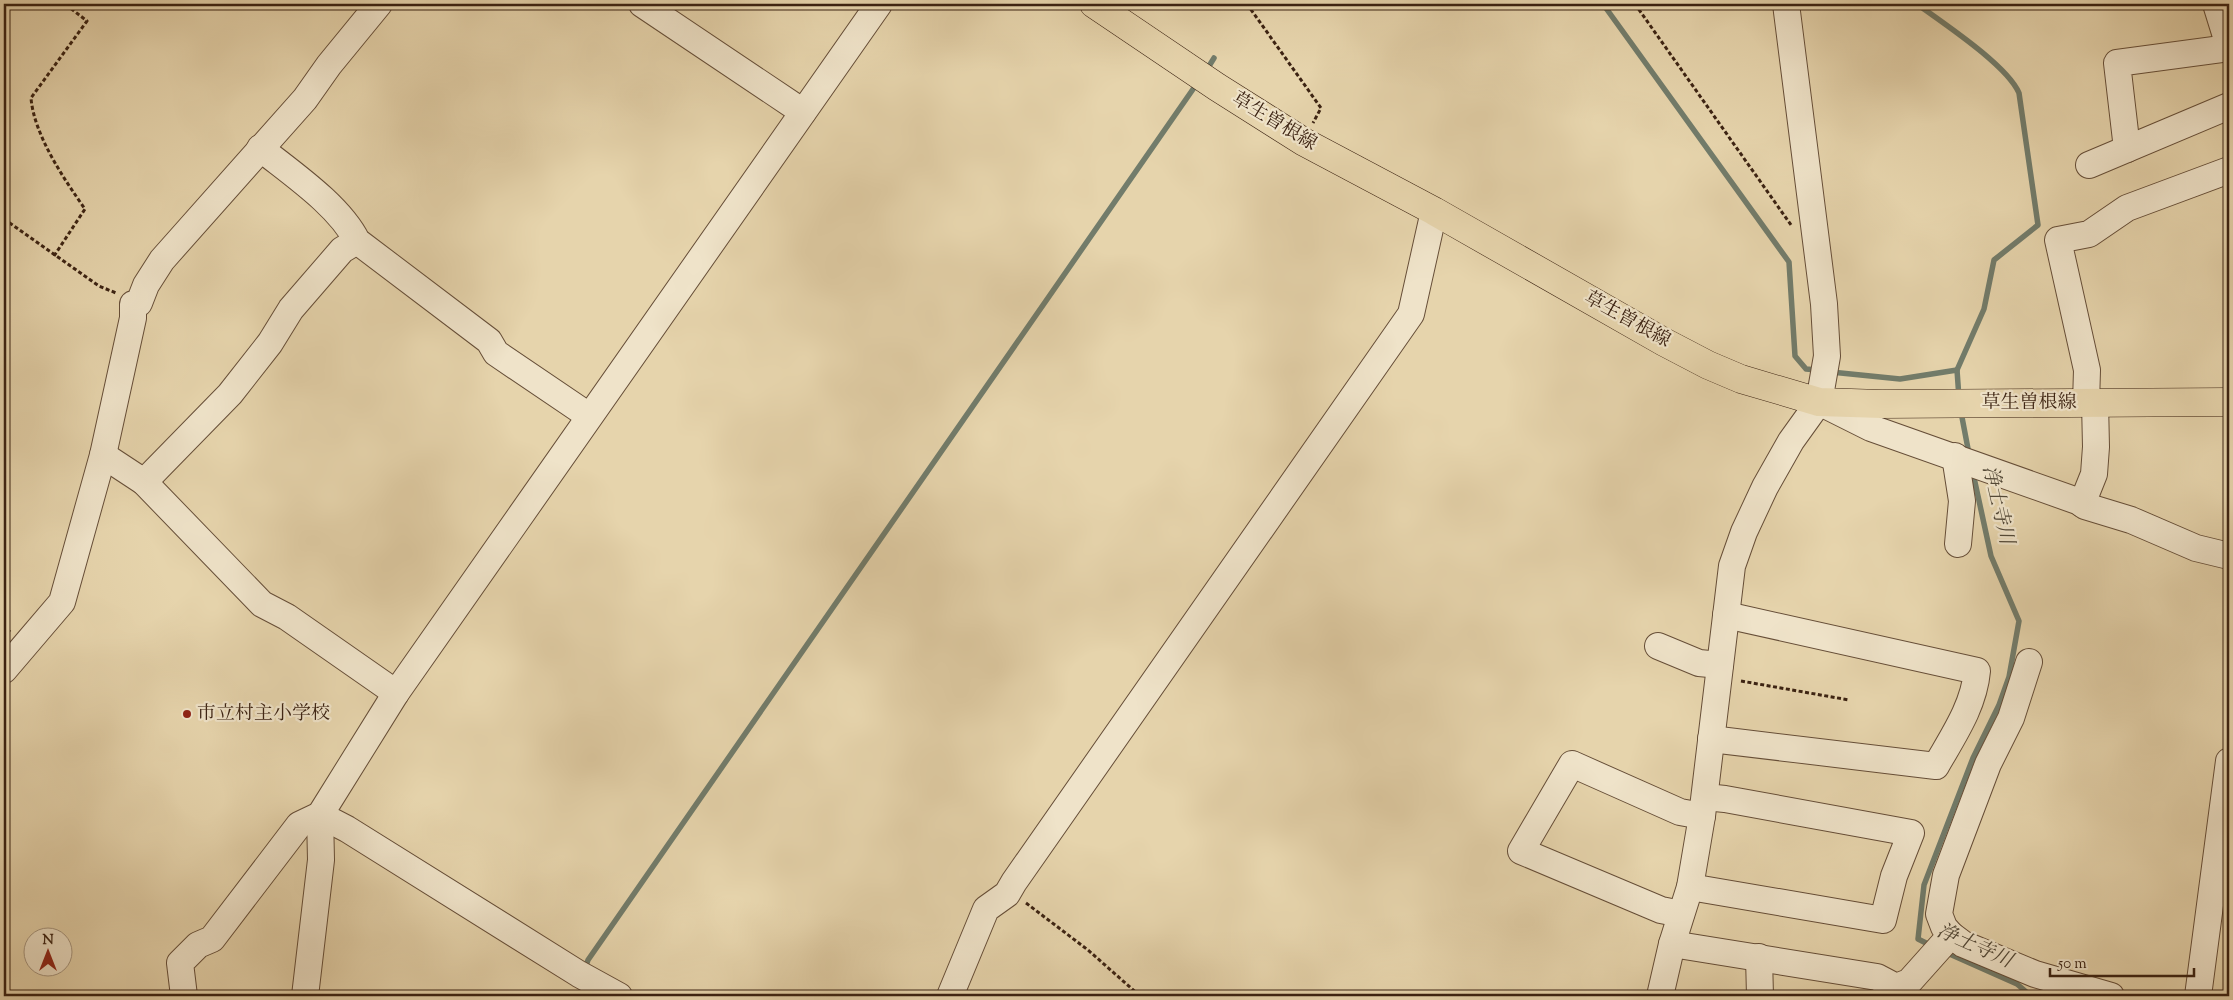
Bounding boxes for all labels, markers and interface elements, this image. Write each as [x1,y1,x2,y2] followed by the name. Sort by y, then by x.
[1226,86,1322,158] street label: 草生曽根線
[1579,285,1675,355] street label: 草生曽根線
[1981,390,2077,417] street label: 草生曽根線
[1974,463,2021,549] water label: 浄土寺川
[197,701,330,728] place label: 市立村主小学校
[181,708,193,720] marker: 市立村主小学校
[1932,917,2018,977] water label: 浄土寺川
[22,928,72,978] north arrow
[42,931,54,951] text: N
[2050,945,2194,977] scale bar
[2057,954,2087,975] text: 50 m

